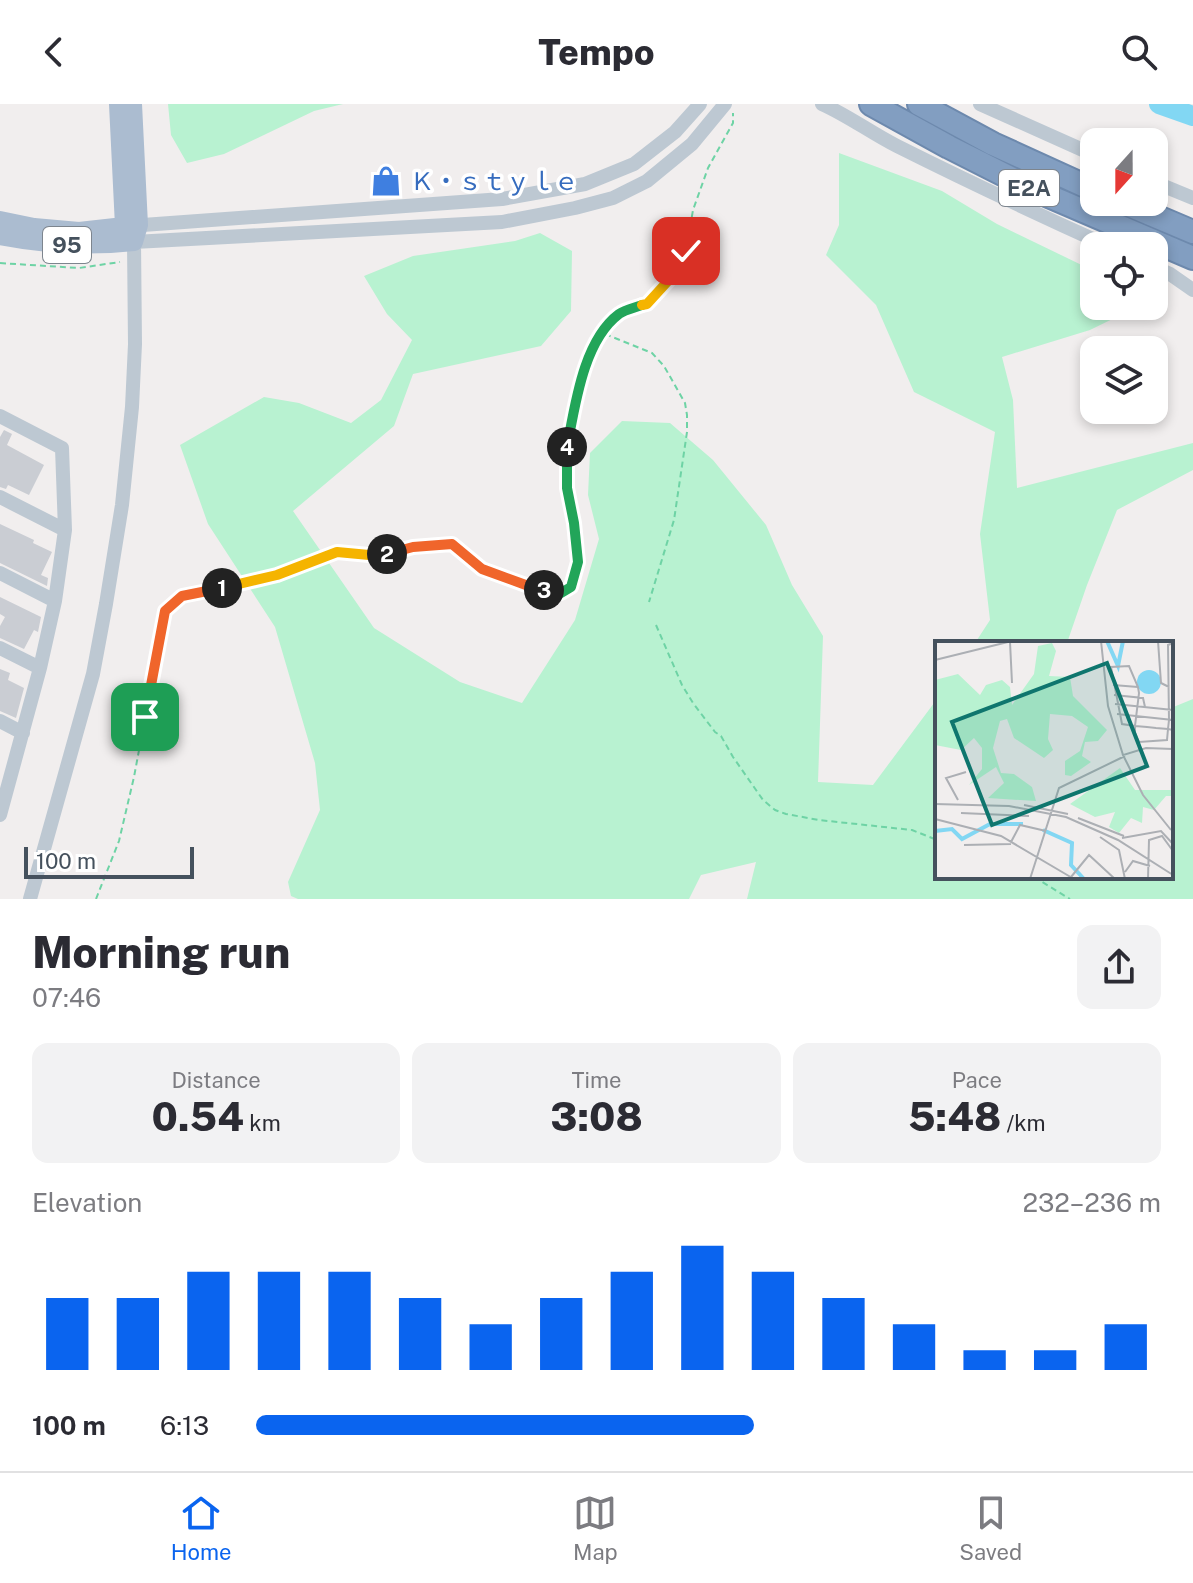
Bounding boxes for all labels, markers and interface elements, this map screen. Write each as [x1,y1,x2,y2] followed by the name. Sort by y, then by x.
[32,30,76,74] icon: back
[1117,30,1161,74] icon: search
[538,31,655,73] text: Tempo
[1080,128,1168,216] north arrow
[1080,128,1168,424] map controls
[369,164,403,198] shop icon: Ｋ・ｓｔｙｌｅ
[410,167,578,196] place label: Ｋ・ｓｔｙｌｅ
[999,170,1059,206] road number: E2A
[652,217,720,285] pin
[43,227,91,263] road number: 95
[664,229,708,273] icon: check
[1080,232,1168,320] button: locate
[1080,336,1168,424] button: layers
[547,427,587,467] pin: 4
[560,434,574,460] text: 4
[367,534,407,574] pin: 2
[380,541,394,567] text: 2
[202,568,242,608] pin: 1
[524,570,564,610] pin: 3
[217,575,227,601] text: 1
[537,577,551,603] text: 3
[935,641,1173,879] inset map
[111,683,179,751] pin
[123,695,167,739] icon: arrive
[24,843,194,879] scale bar
[36,848,96,874] text: 100 m
[1077,925,1161,1009] button: share
[32,926,290,978] text: Morning run
[32,982,101,1013] text: 07:46
[172,1067,261,1093] text: Distance
[571,1067,622,1093] text: Time
[952,1067,1002,1093] text: Pace
[152,1093,244,1140] text: 0.54
[550,1093,643,1140] text: 3:08
[908,1093,1001,1140] text: 5:48
[244,1110,281,1136] text: km
[1001,1110,1046,1136] text: /km
[32,1187,142,1218] text: Elevation
[1022,1187,1161,1218] text: 232–236 m
[32,1410,106,1441] text: 100 m
[160,1410,209,1441] text: 6:13
[171,1491,231,1565] tab: Home
[573,1491,618,1565] tab: Map
[959,1491,1022,1565] tab: Saved

